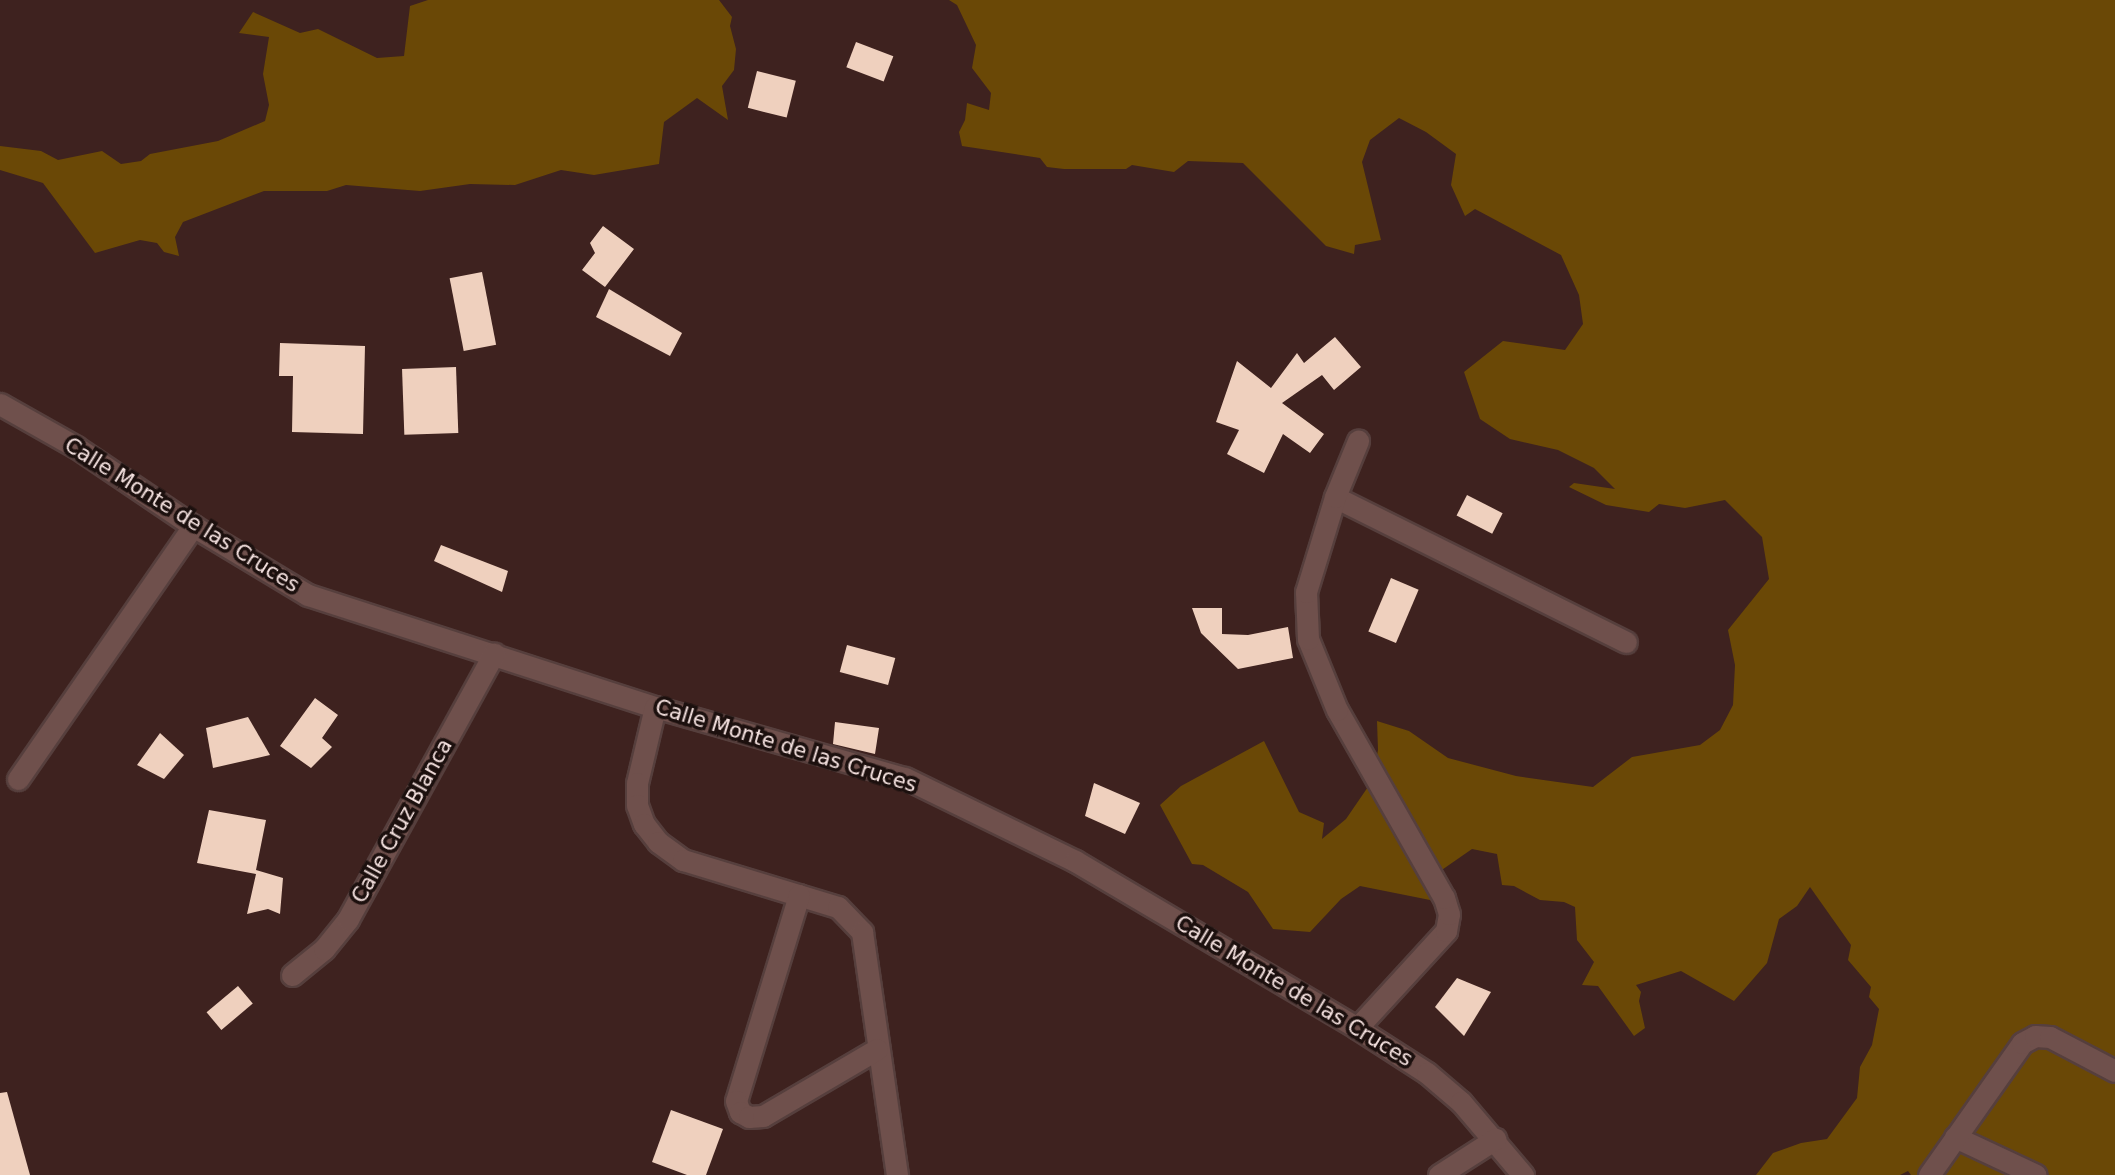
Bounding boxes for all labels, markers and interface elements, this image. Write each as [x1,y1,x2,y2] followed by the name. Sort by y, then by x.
[60,432,304,598] street label: Calle Monte de las Cruces
[652,694,920,798] street label: Calle Monte de las Cruces
[346,734,458,908] street label: Calle Cruz Blanca
[1171,910,1417,1072] street label: Calle Monte de las Cruces

